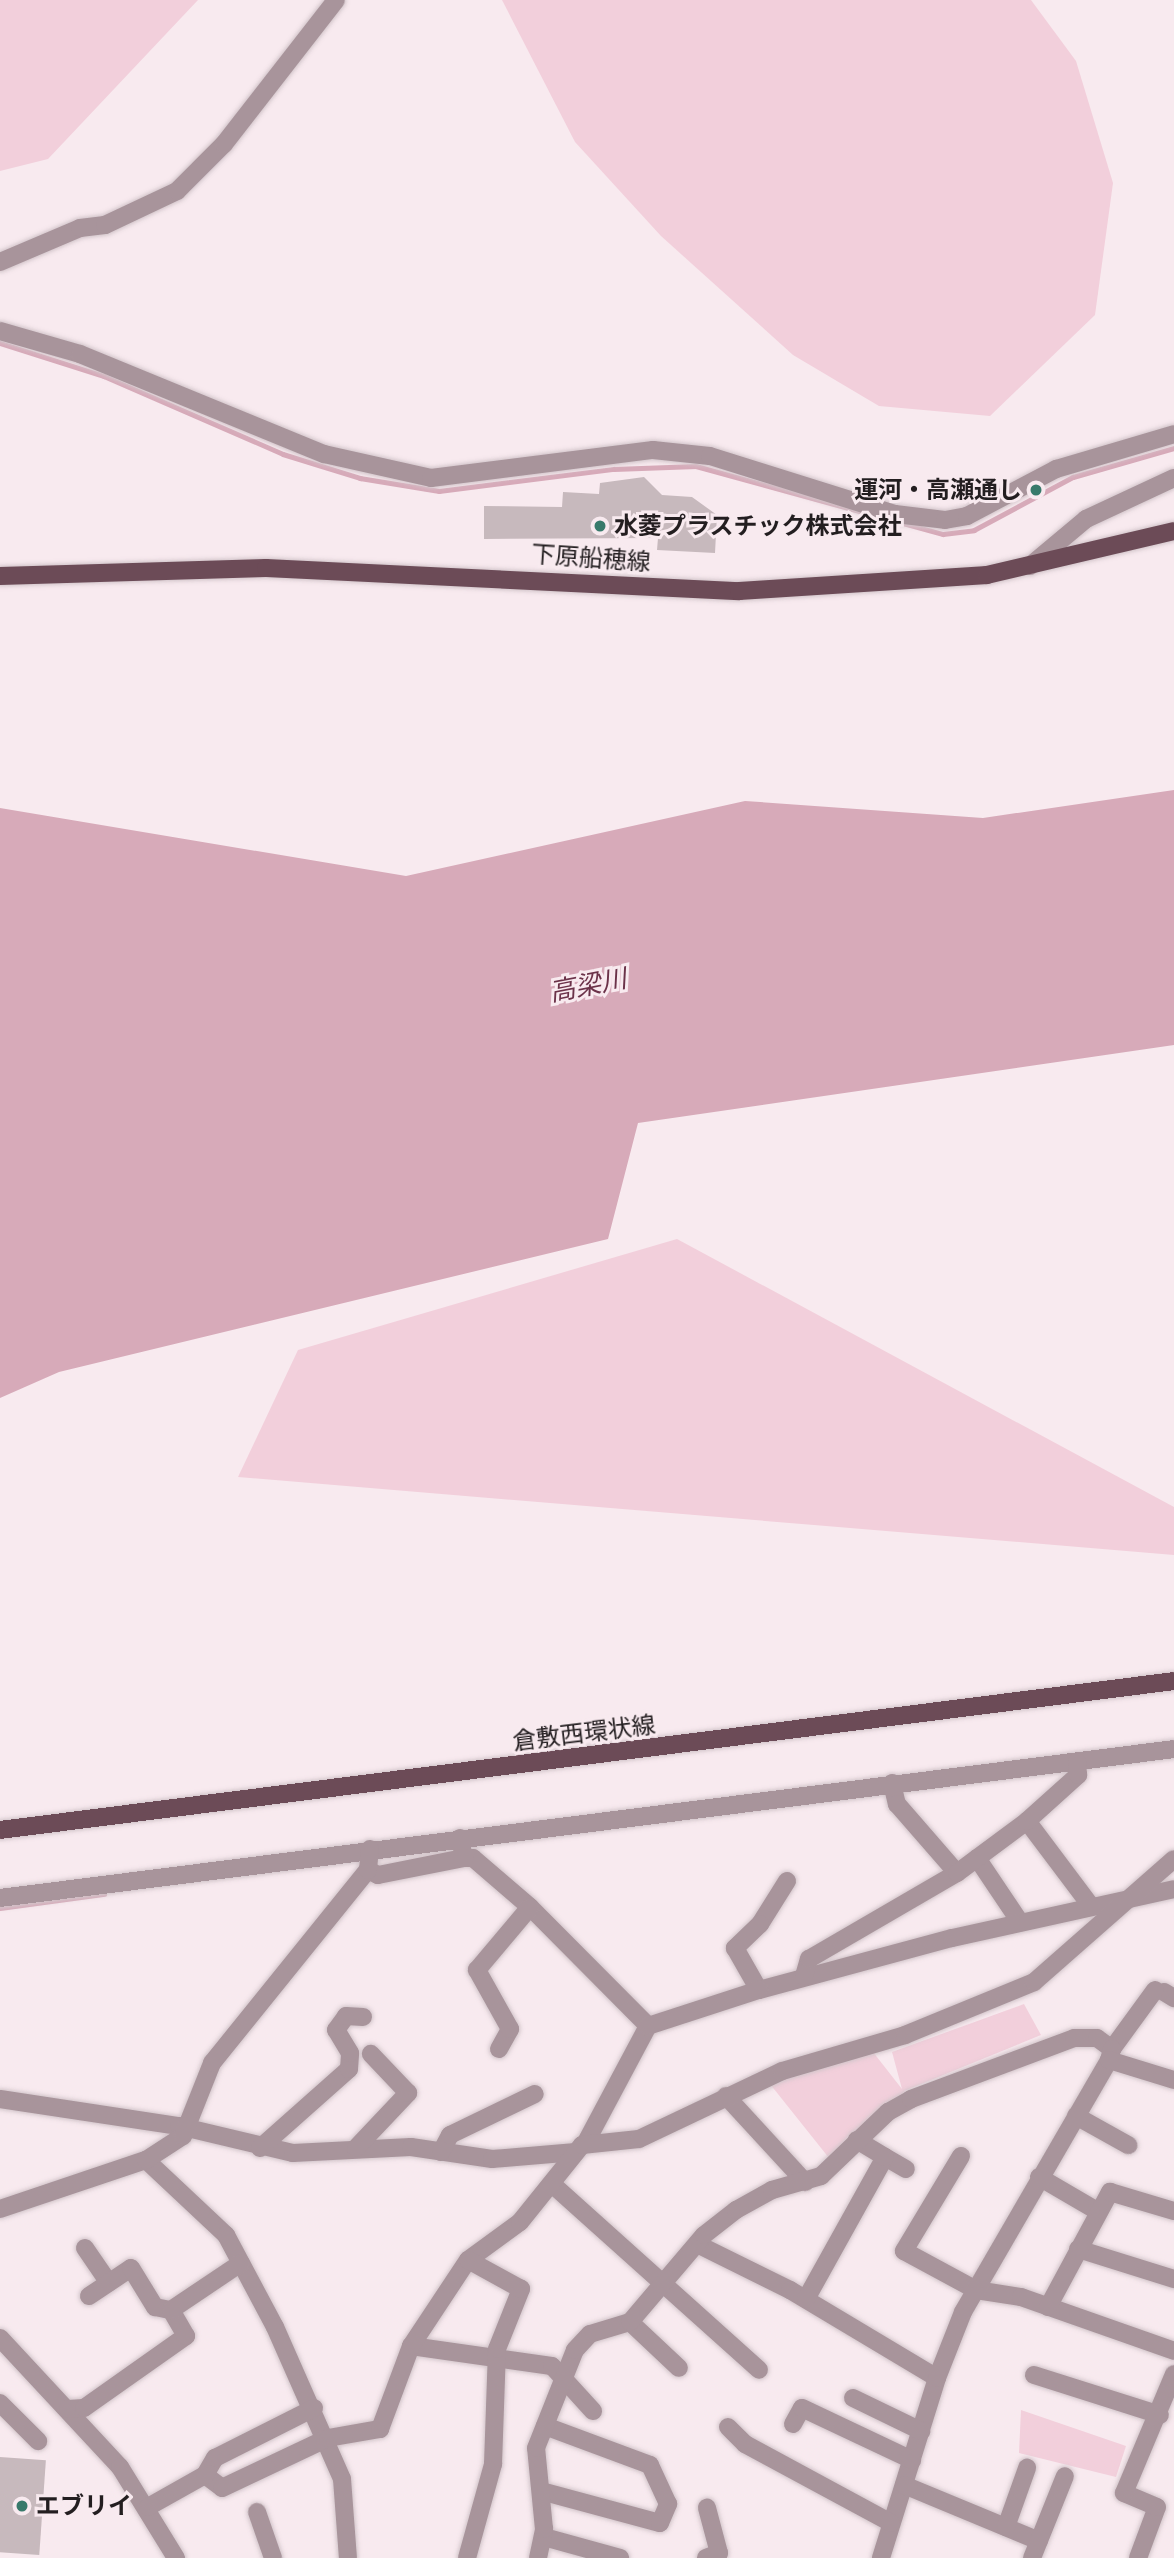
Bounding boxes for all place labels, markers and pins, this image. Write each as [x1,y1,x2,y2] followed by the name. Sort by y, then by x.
[854,476,1022,504] place label: 運河・高瀬通し
[1028,482,1044,498] marker: 運河・高瀬通し
[614,512,902,540] place label: 水菱プラスチック株式会社
[592,518,608,534] marker: 水菱プラスチック株式会社
[36,2492,132,2520] place label: エブリイ
[14,2498,30,2514] marker: エブリイ

